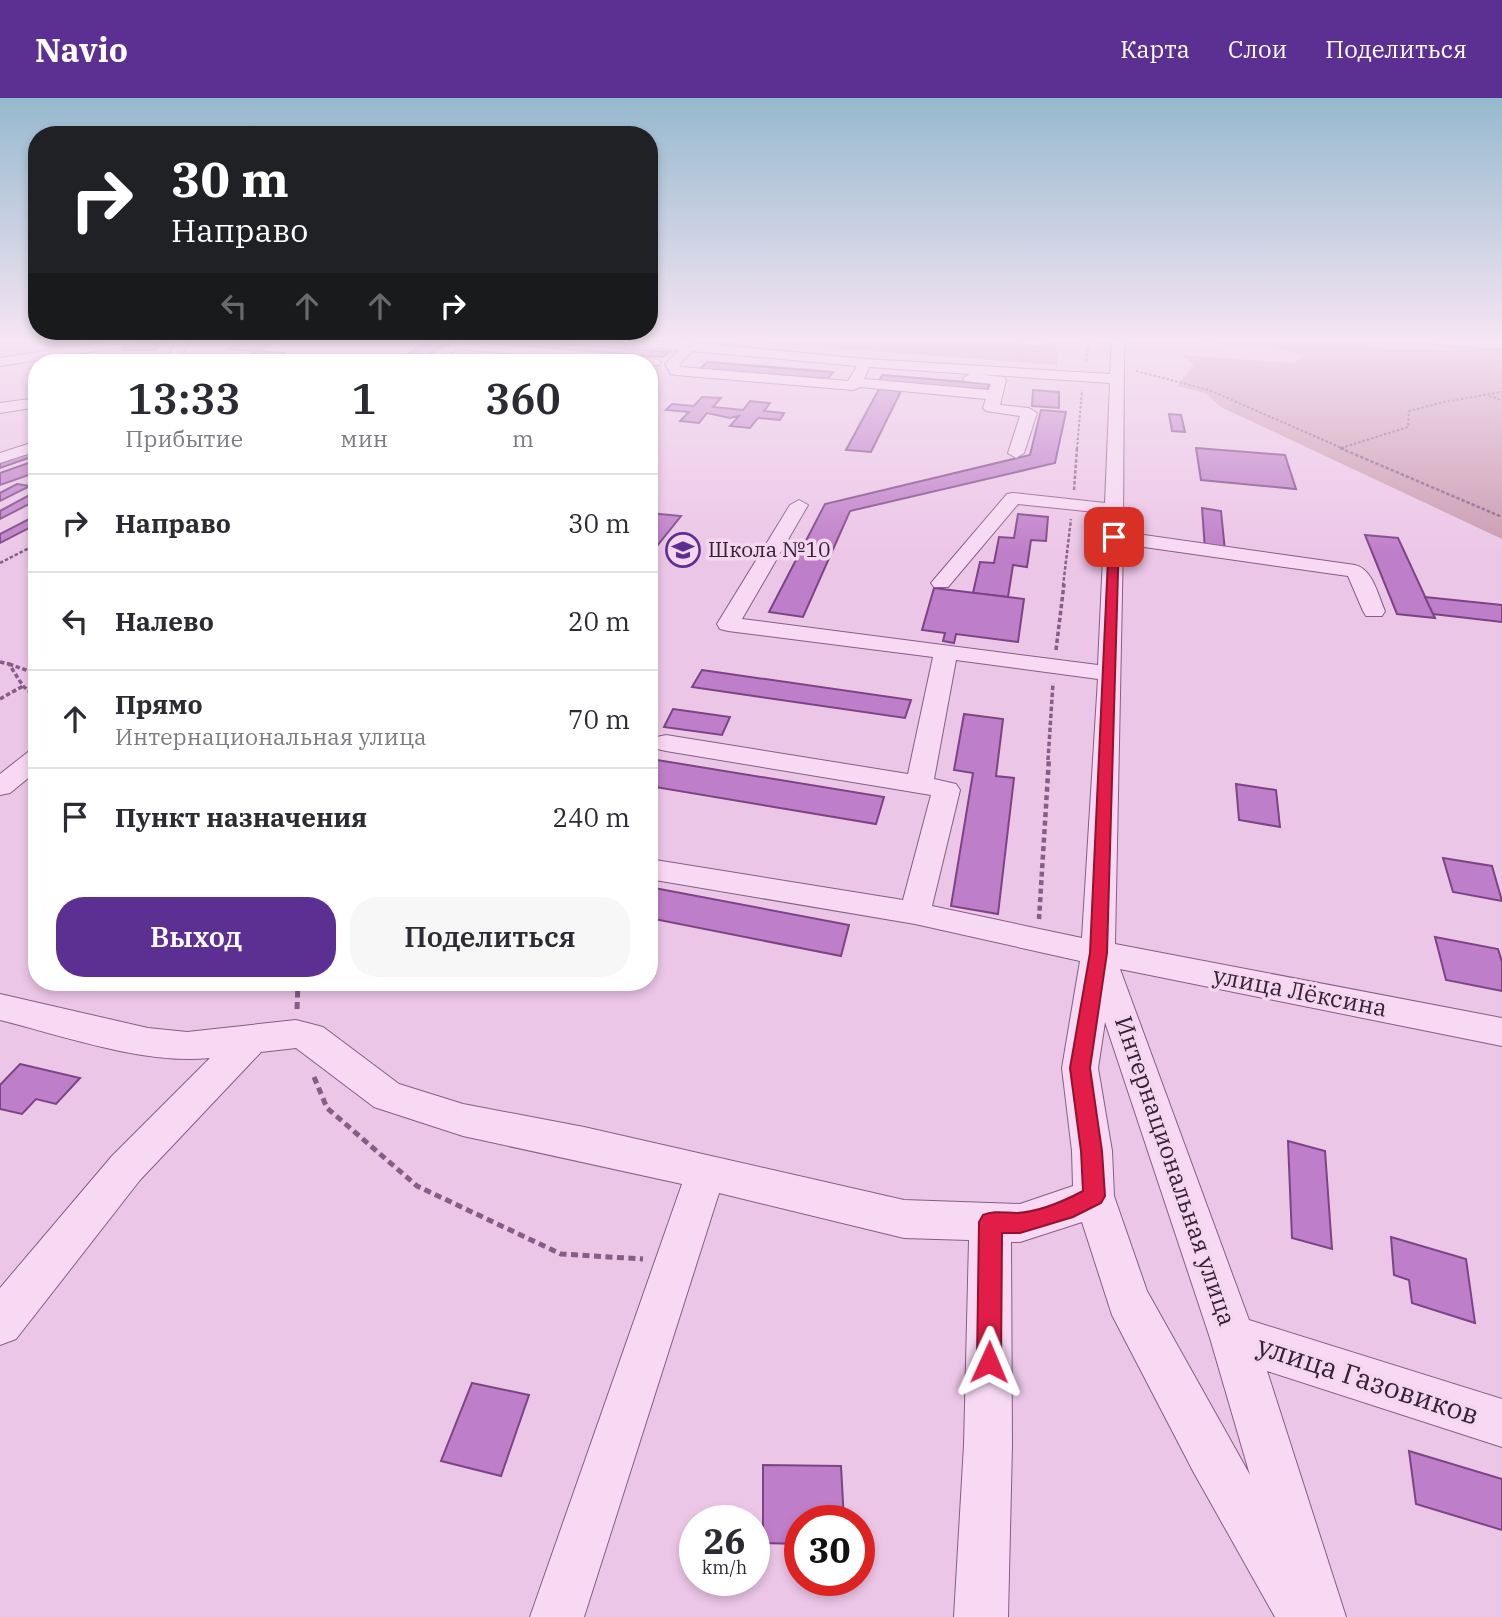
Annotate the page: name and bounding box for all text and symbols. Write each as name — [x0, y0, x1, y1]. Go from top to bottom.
text: Navio — [35, 28, 128, 71]
text: Карта — [1120, 33, 1190, 65]
text: Слои — [1228, 33, 1287, 65]
text: Поделиться — [1325, 33, 1467, 65]
text: 30 m — [171, 147, 289, 210]
icon: right — [56, 154, 147, 245]
text: Направо — [171, 209, 308, 251]
icon: left — [215, 287, 253, 325]
icon: ahead — [288, 287, 326, 325]
icon: ahead — [361, 287, 399, 325]
icon: right — [434, 287, 472, 325]
text: 13:33 — [128, 371, 241, 426]
text: 1 — [352, 371, 377, 426]
text: 360 — [485, 371, 561, 426]
text: Прибытие — [125, 423, 243, 453]
text: мин — [340, 423, 388, 453]
text: m — [512, 423, 534, 453]
icon: right — [56, 504, 94, 542]
text: Направо — [115, 506, 231, 540]
text: 30 m — [568, 506, 630, 540]
pin — [1084, 507, 1144, 567]
icon: arrive — [1095, 518, 1133, 556]
school or university icon: Школа №10 — [664, 531, 702, 569]
place label: Школа №10 — [708, 535, 831, 563]
icon: left — [56, 602, 94, 640]
text: Налево — [115, 604, 214, 638]
text: 20 m — [568, 604, 630, 638]
text: Прямо — [115, 687, 203, 721]
icon: ahead — [56, 700, 94, 738]
text: 70 m — [568, 702, 630, 736]
text: Интернациональная улица — [115, 721, 427, 751]
icon: arrive — [56, 798, 94, 836]
text: Пункт назначения — [115, 800, 367, 834]
text: 240 m — [552, 800, 630, 834]
button: Выход — [56, 897, 336, 977]
button: Поделиться — [350, 897, 630, 977]
street label: улица Лёксина — [1210, 958, 1390, 1024]
street label: Интернациональная улица — [1108, 1012, 1244, 1330]
position arrow — [952, 1325, 1026, 1399]
street label: улица Газовиков — [1253, 1326, 1484, 1433]
speed limit sign: 30 — [784, 1505, 875, 1596]
text: 26 — [703, 1518, 746, 1564]
text: km/h — [702, 1556, 747, 1579]

